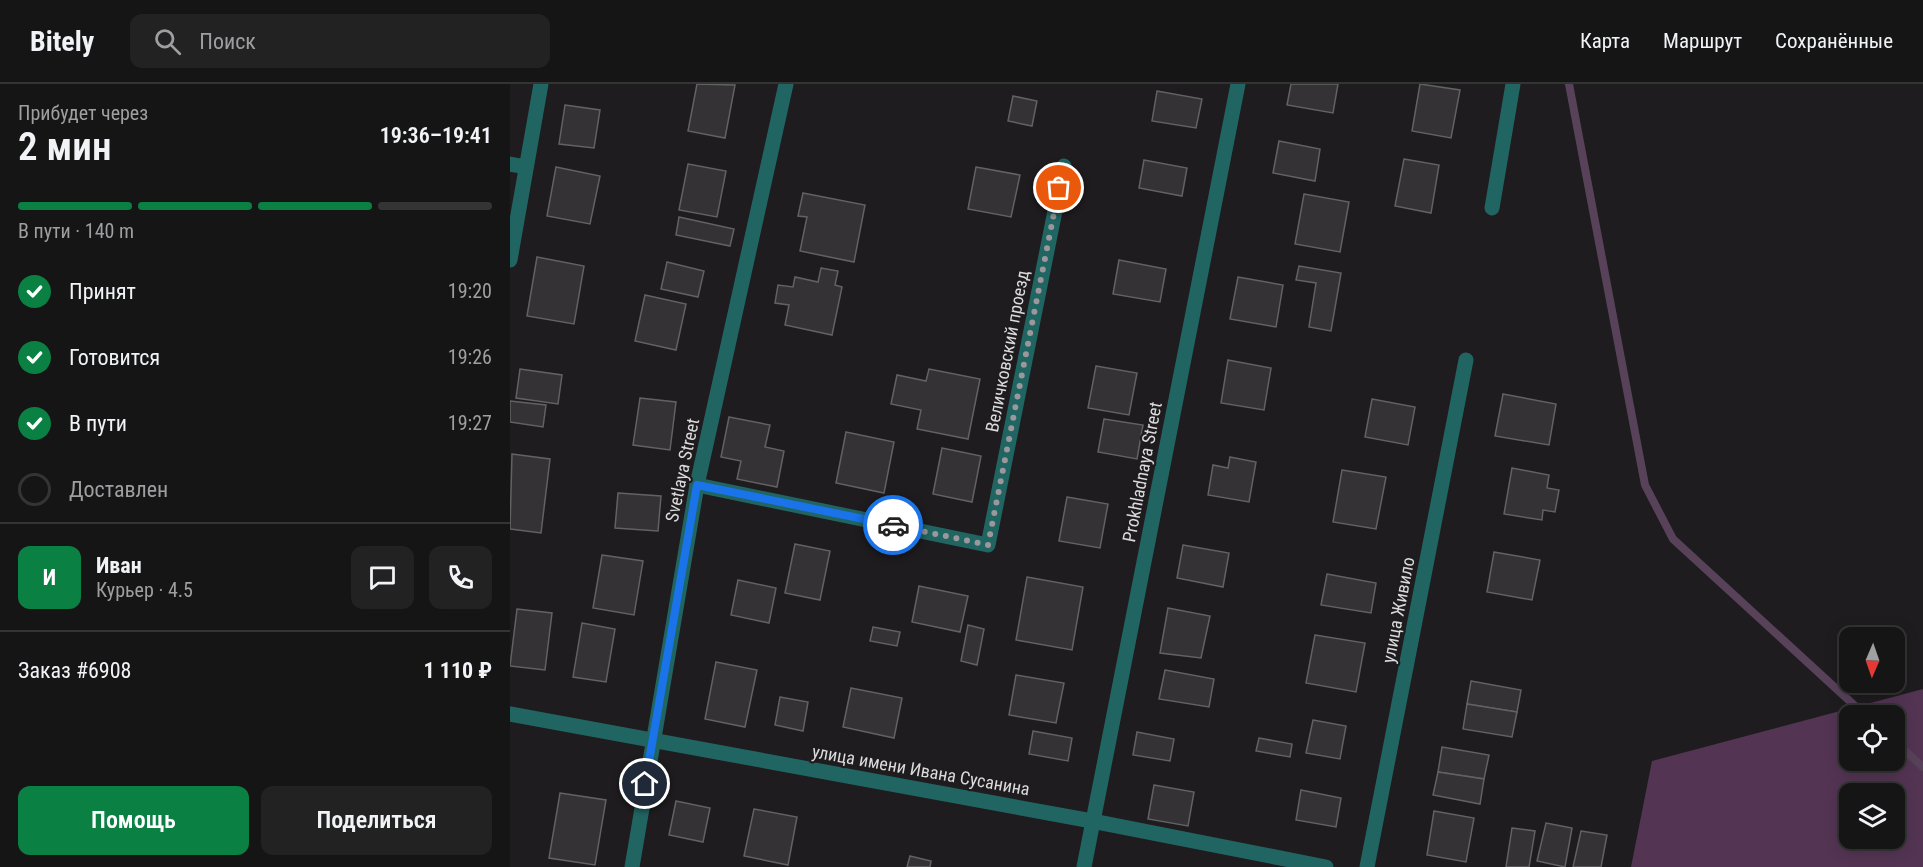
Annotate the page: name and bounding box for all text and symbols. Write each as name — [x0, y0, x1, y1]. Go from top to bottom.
search box — [130, 14, 550, 68]
text: Bitely — [30, 25, 94, 58]
icon: search — [151, 25, 184, 58]
text: Поиск — [199, 29, 256, 54]
text: Карта — [1580, 29, 1630, 53]
text: Маршрут — [1663, 29, 1742, 53]
text: Сохранённые — [1775, 29, 1893, 53]
text: Прибудет через — [18, 101, 148, 125]
text: 19:36–19:41 — [380, 123, 492, 148]
text: 2 мин — [18, 124, 111, 170]
pin — [1033, 162, 1084, 213]
icon: bag — [1042, 171, 1075, 204]
text: В пути · 140 m — [18, 219, 134, 243]
street label: Величковский проезд — [981, 268, 1033, 434]
icon: check — [18, 275, 51, 308]
text: Принят — [69, 279, 136, 304]
text: 19:20 — [448, 279, 492, 303]
icon: check — [18, 341, 51, 374]
text: Готовится — [69, 345, 160, 370]
text: 19:26 — [448, 345, 492, 369]
street label: Prokhladnaya Street — [1118, 400, 1166, 544]
icon: check — [18, 407, 51, 440]
text: В пути — [69, 411, 127, 436]
text: 19:27 — [448, 411, 492, 435]
street label: Svetlaya Street — [661, 416, 703, 524]
text: Доставлен — [69, 477, 168, 502]
courier — [863, 495, 923, 555]
icon: car — [877, 509, 910, 542]
button: chat — [351, 546, 414, 609]
button: phone — [429, 546, 492, 609]
text: Иван — [96, 553, 142, 578]
street label: улица Живило — [1377, 555, 1419, 665]
text: И — [43, 565, 56, 590]
text: Курьер · 4.5 — [96, 578, 193, 602]
north arrow — [1839, 627, 1905, 693]
map controls — [1839, 627, 1905, 849]
text: Заказ #6908 — [18, 658, 131, 683]
text: 1 110 ₽ — [424, 658, 492, 683]
button: locate — [1839, 705, 1905, 771]
street label: улица имени Ивана Сусанина — [810, 740, 1032, 800]
pin — [619, 758, 670, 809]
icon: home — [628, 767, 661, 800]
button: layers — [1839, 783, 1905, 849]
button: Помощь — [18, 786, 249, 855]
button: Поделиться — [261, 786, 492, 855]

